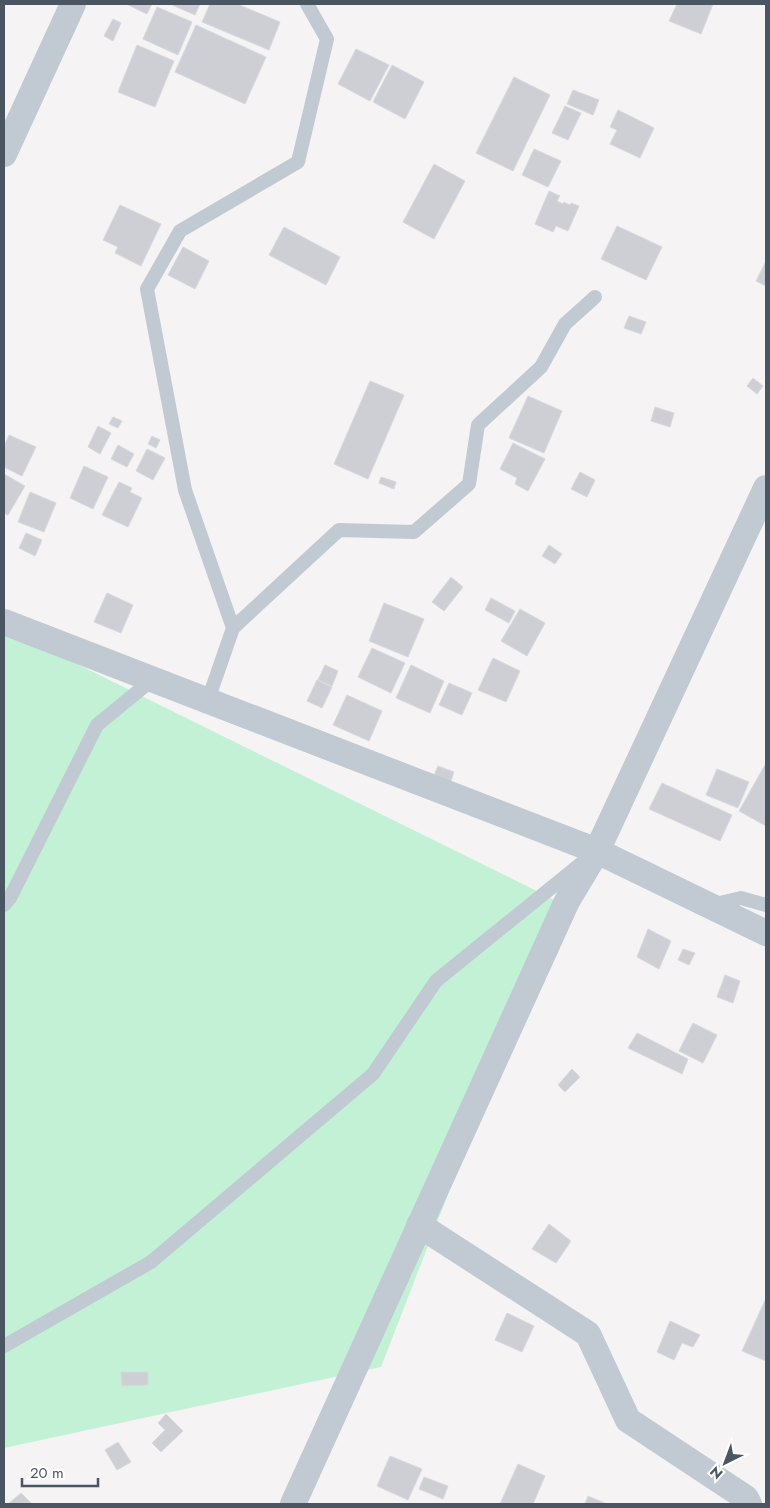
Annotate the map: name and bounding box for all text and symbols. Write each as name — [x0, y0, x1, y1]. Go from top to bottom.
north arrow — [700, 1438, 750, 1488]
scale bar — [22, 1456, 99, 1488]
text: 20 m — [30, 1462, 64, 1484]
text: N — [705, 1462, 727, 1484]

